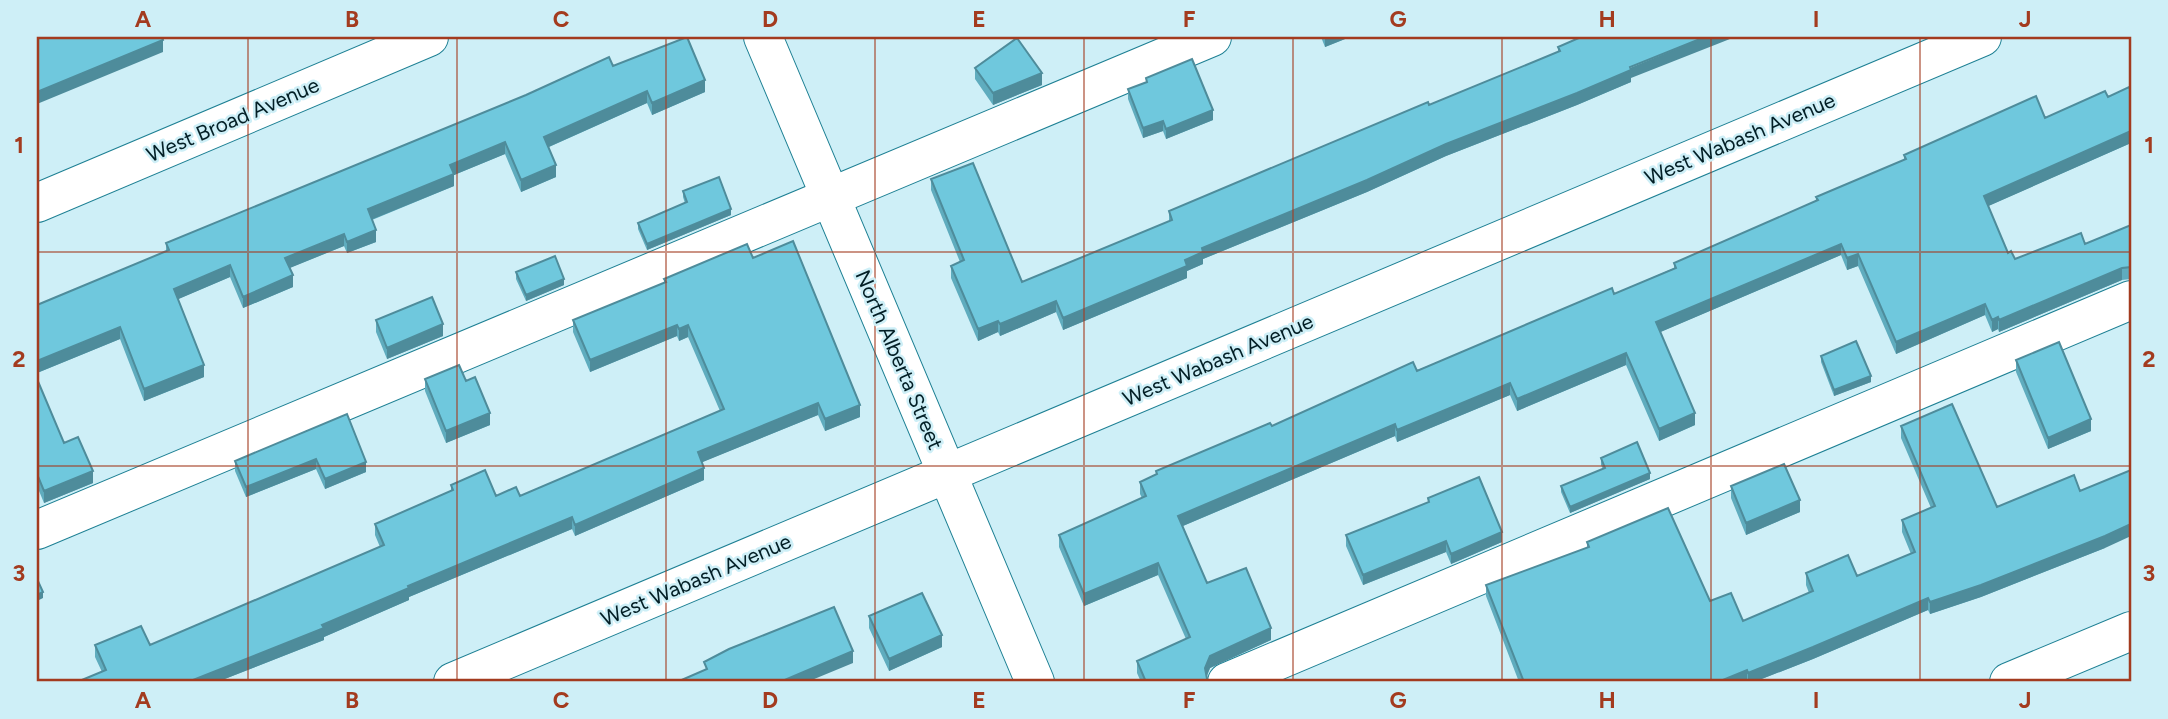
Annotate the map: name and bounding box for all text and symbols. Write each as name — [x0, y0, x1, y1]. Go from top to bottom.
text: A — [135, 5, 152, 33]
text: B — [345, 5, 359, 33]
text: C — [553, 5, 570, 33]
text: D — [762, 5, 778, 33]
text: E — [972, 5, 986, 33]
text: F — [1183, 5, 1196, 33]
text: G — [1389, 5, 1407, 33]
text: H — [1598, 5, 1616, 33]
text: I — [1813, 5, 1819, 33]
text: J — [2019, 5, 2031, 33]
street label: West Broad Avenue — [143, 72, 323, 167]
street label: West Wabash Avenue — [1641, 87, 1839, 190]
text: 1 — [14, 131, 24, 159]
text: 1 — [2144, 131, 2154, 159]
street label: North Alberta Street — [850, 266, 949, 453]
street label: West Wabash Avenue — [1119, 308, 1317, 411]
text: 2 — [12, 345, 26, 373]
text: 2 — [2142, 345, 2156, 373]
street label: West Wabash Avenue — [597, 528, 795, 631]
text: 3 — [13, 559, 25, 587]
text: 3 — [2143, 559, 2155, 587]
text: A — [135, 686, 152, 714]
text: B — [345, 686, 359, 714]
text: C — [553, 686, 570, 714]
text: D — [762, 686, 778, 714]
text: E — [972, 686, 986, 714]
text: F — [1183, 686, 1196, 714]
text: G — [1389, 686, 1407, 714]
text: H — [1598, 686, 1616, 714]
text: I — [1813, 686, 1819, 714]
text: J — [2019, 686, 2031, 714]

